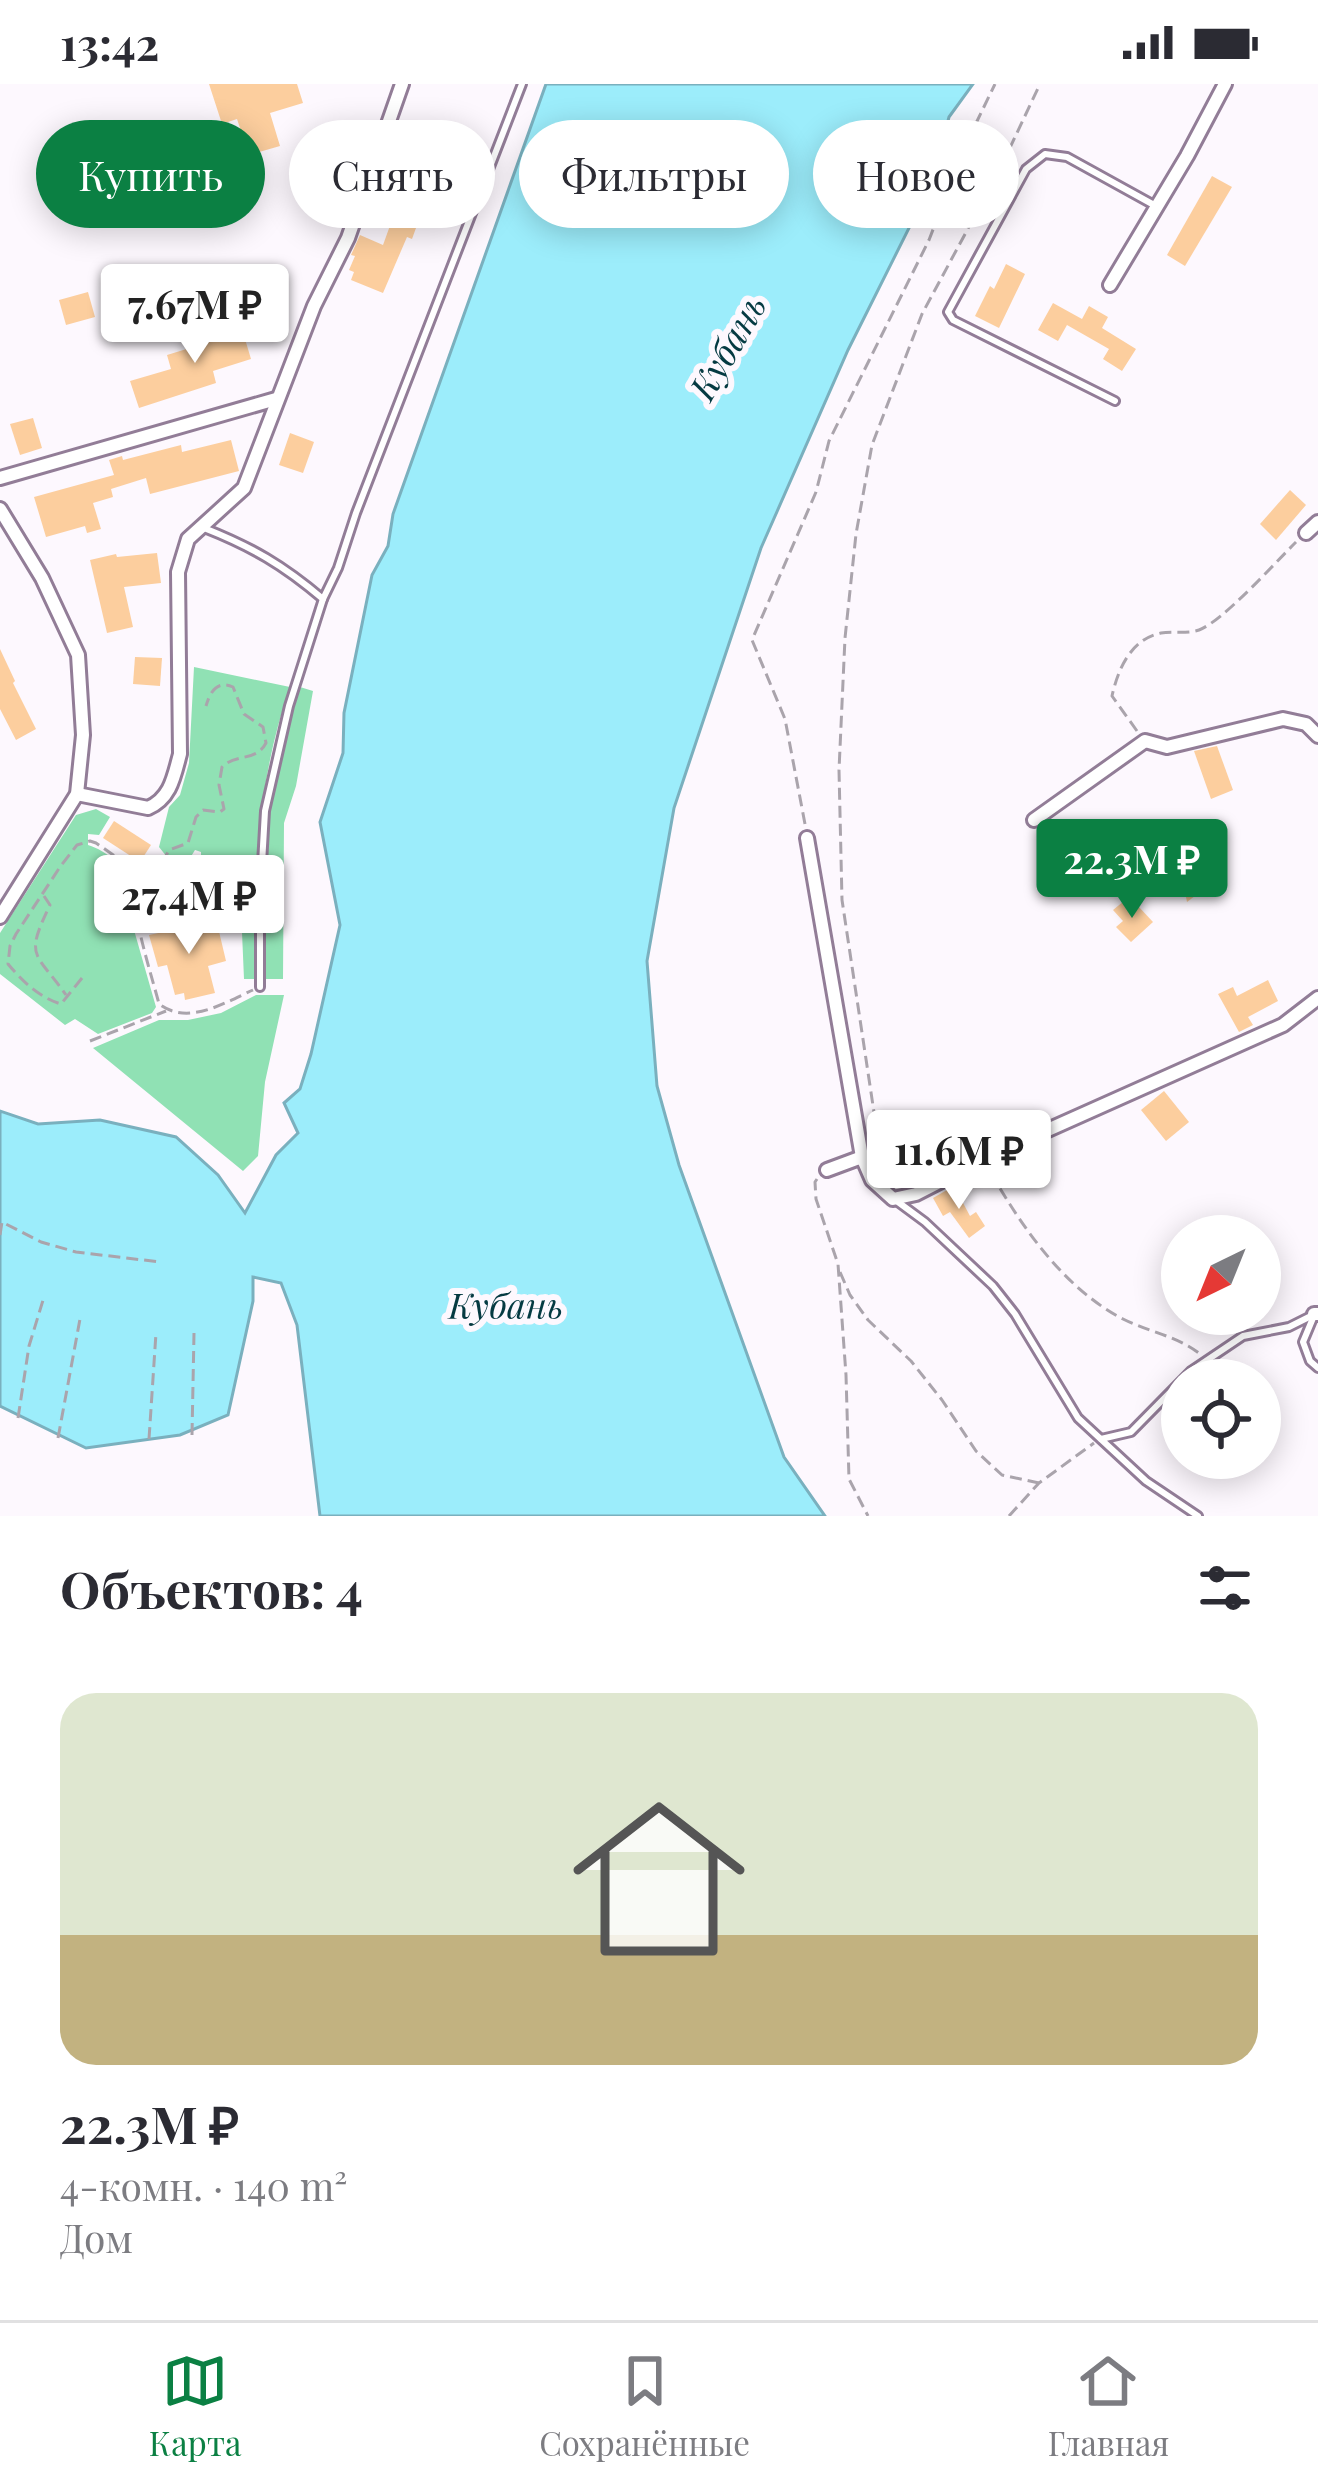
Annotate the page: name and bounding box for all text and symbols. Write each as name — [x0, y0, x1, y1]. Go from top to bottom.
text: 13:42 — [60, 12, 159, 72]
chip: Купить — [36, 120, 265, 228]
chip: Снять — [289, 120, 495, 228]
chip: Фильтры — [519, 120, 789, 228]
chip: Новое — [813, 120, 1019, 228]
pin: 7.67M ₽ — [84, 264, 306, 366]
text: 7.67M ₽ — [128, 277, 262, 329]
water label: Кубань — [676, 284, 776, 409]
pin: 22.3M ₽ — [1021, 819, 1243, 921]
text: 22.3M ₽ — [1063, 832, 1201, 884]
pin: 27.4M ₽ — [78, 855, 300, 957]
text: 27.4M ₽ — [121, 868, 257, 920]
pin: 11.6M ₽ — [848, 1110, 1070, 1212]
text: 11.6M ₽ — [894, 1123, 1024, 1175]
north arrow — [1161, 1215, 1281, 1335]
map controls — [1161, 1215, 1281, 1479]
water label: Кубань — [447, 1280, 563, 1328]
button: locate — [1161, 1359, 1281, 1479]
text: Объектов: 4 — [60, 1554, 363, 1622]
icon: filters — [1192, 1555, 1258, 1621]
icon: home — [551, 1771, 767, 1987]
text: 22.3M ₽ — [60, 2089, 239, 2157]
text: 4-комн. · 140 m² — [60, 2159, 348, 2211]
text: Дом — [60, 2211, 133, 2263]
tab: Карта — [149, 2348, 242, 2464]
tab: Сохранённые — [539, 2348, 750, 2464]
tab: Главная — [1048, 2348, 1169, 2464]

